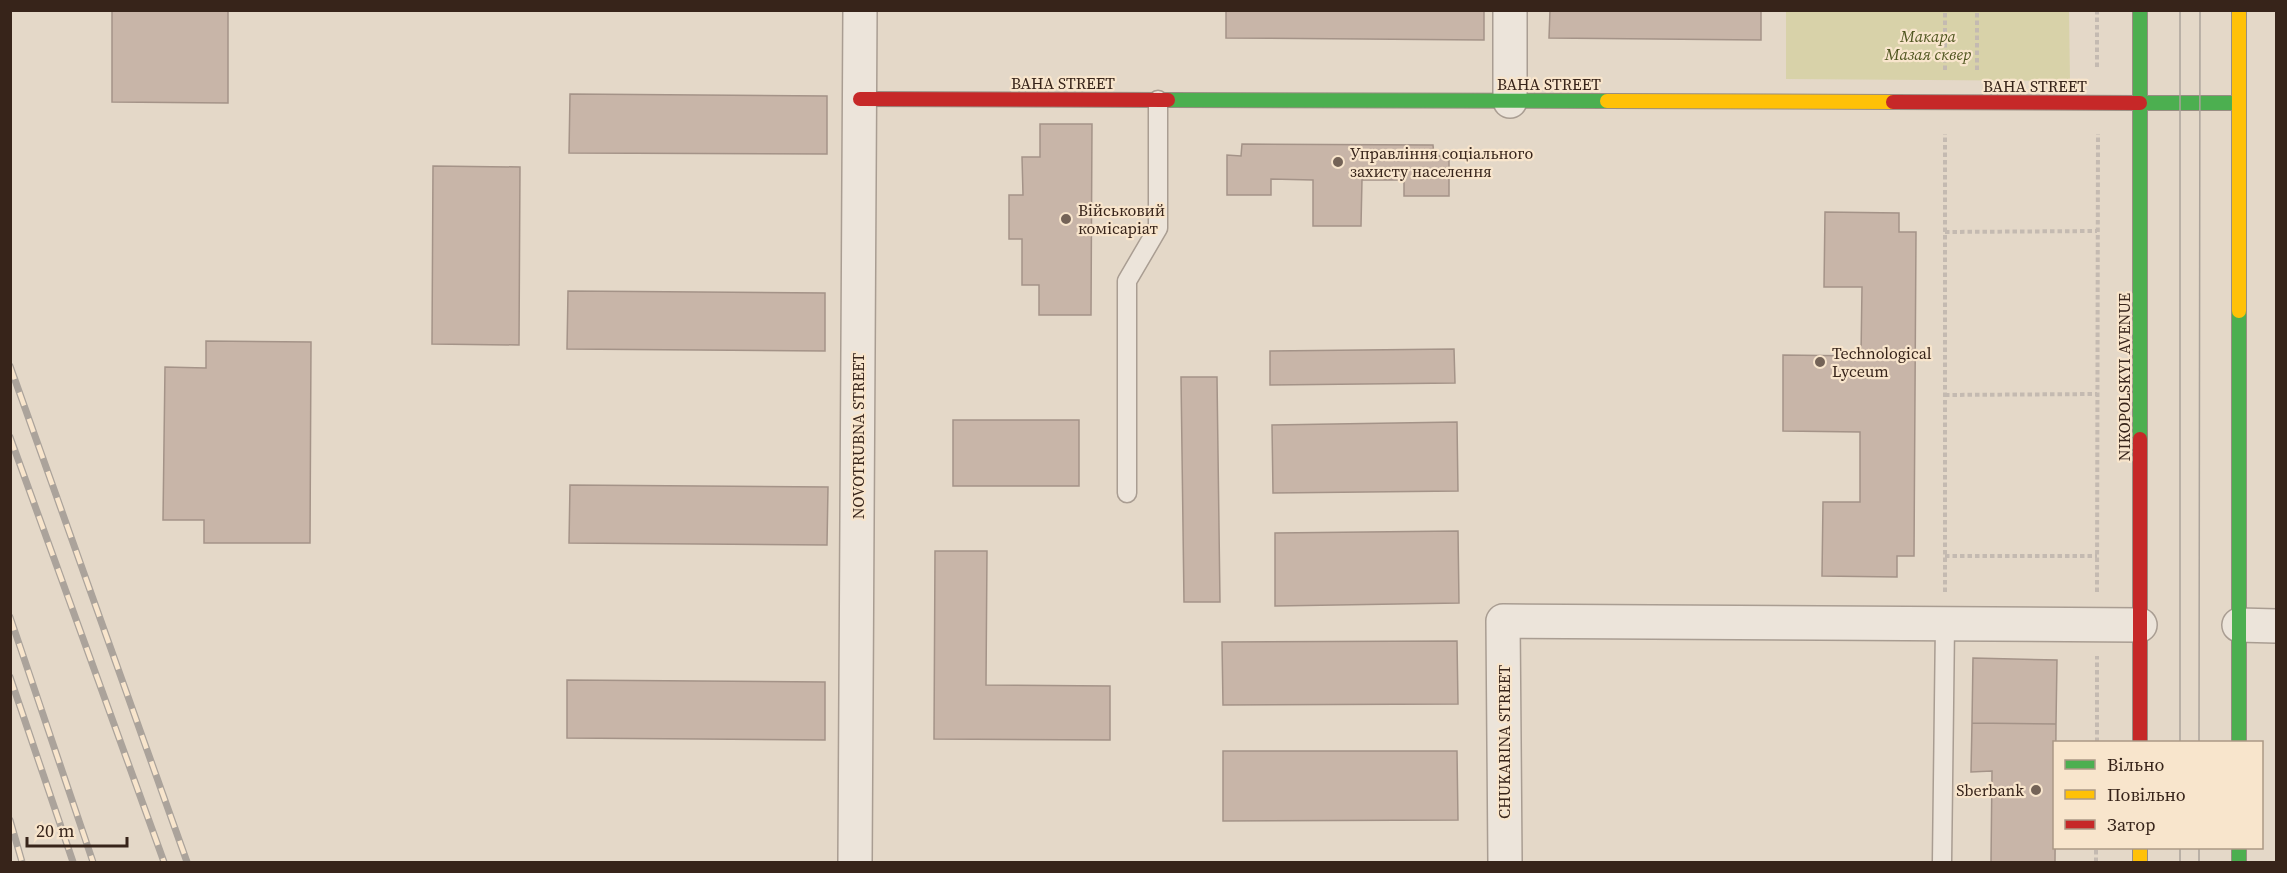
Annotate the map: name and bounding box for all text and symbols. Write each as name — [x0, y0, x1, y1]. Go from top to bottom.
park label: Макара Мазая сквер — [1884, 25, 1971, 65]
street label: BAHA STREET — [1011, 72, 1115, 94]
street label: BAHA STREET — [1497, 73, 1601, 95]
street label: BAHA STREET — [1983, 75, 2087, 97]
place label: Управління соціального захисту населення — [1350, 142, 1533, 182]
marker: Управління соціального захисту населення — [1331, 155, 1345, 169]
place label: Військовий комісаріат — [1078, 199, 1165, 239]
marker: Військовий комісаріат — [1059, 212, 1073, 226]
street label: NIKOPOLSKYI AVENUE — [2113, 293, 2135, 461]
place label: Technological Lyceum — [1832, 342, 1932, 382]
street label: NOVOTRUBNA STREET — [847, 352, 869, 519]
marker: Technological Lyceum — [1813, 355, 1827, 369]
street label: CHUKARINA STREET — [1493, 665, 1515, 819]
legend — [2053, 741, 2263, 849]
text: Вільно — [2107, 752, 2164, 777]
place label: Sberbank — [1956, 779, 2024, 801]
text: Повільно — [2107, 782, 2186, 807]
marker: Sberbank — [2029, 783, 2043, 797]
scale bar — [27, 810, 128, 848]
text: Затор — [2107, 812, 2155, 837]
text: 20 m — [36, 818, 74, 843]

